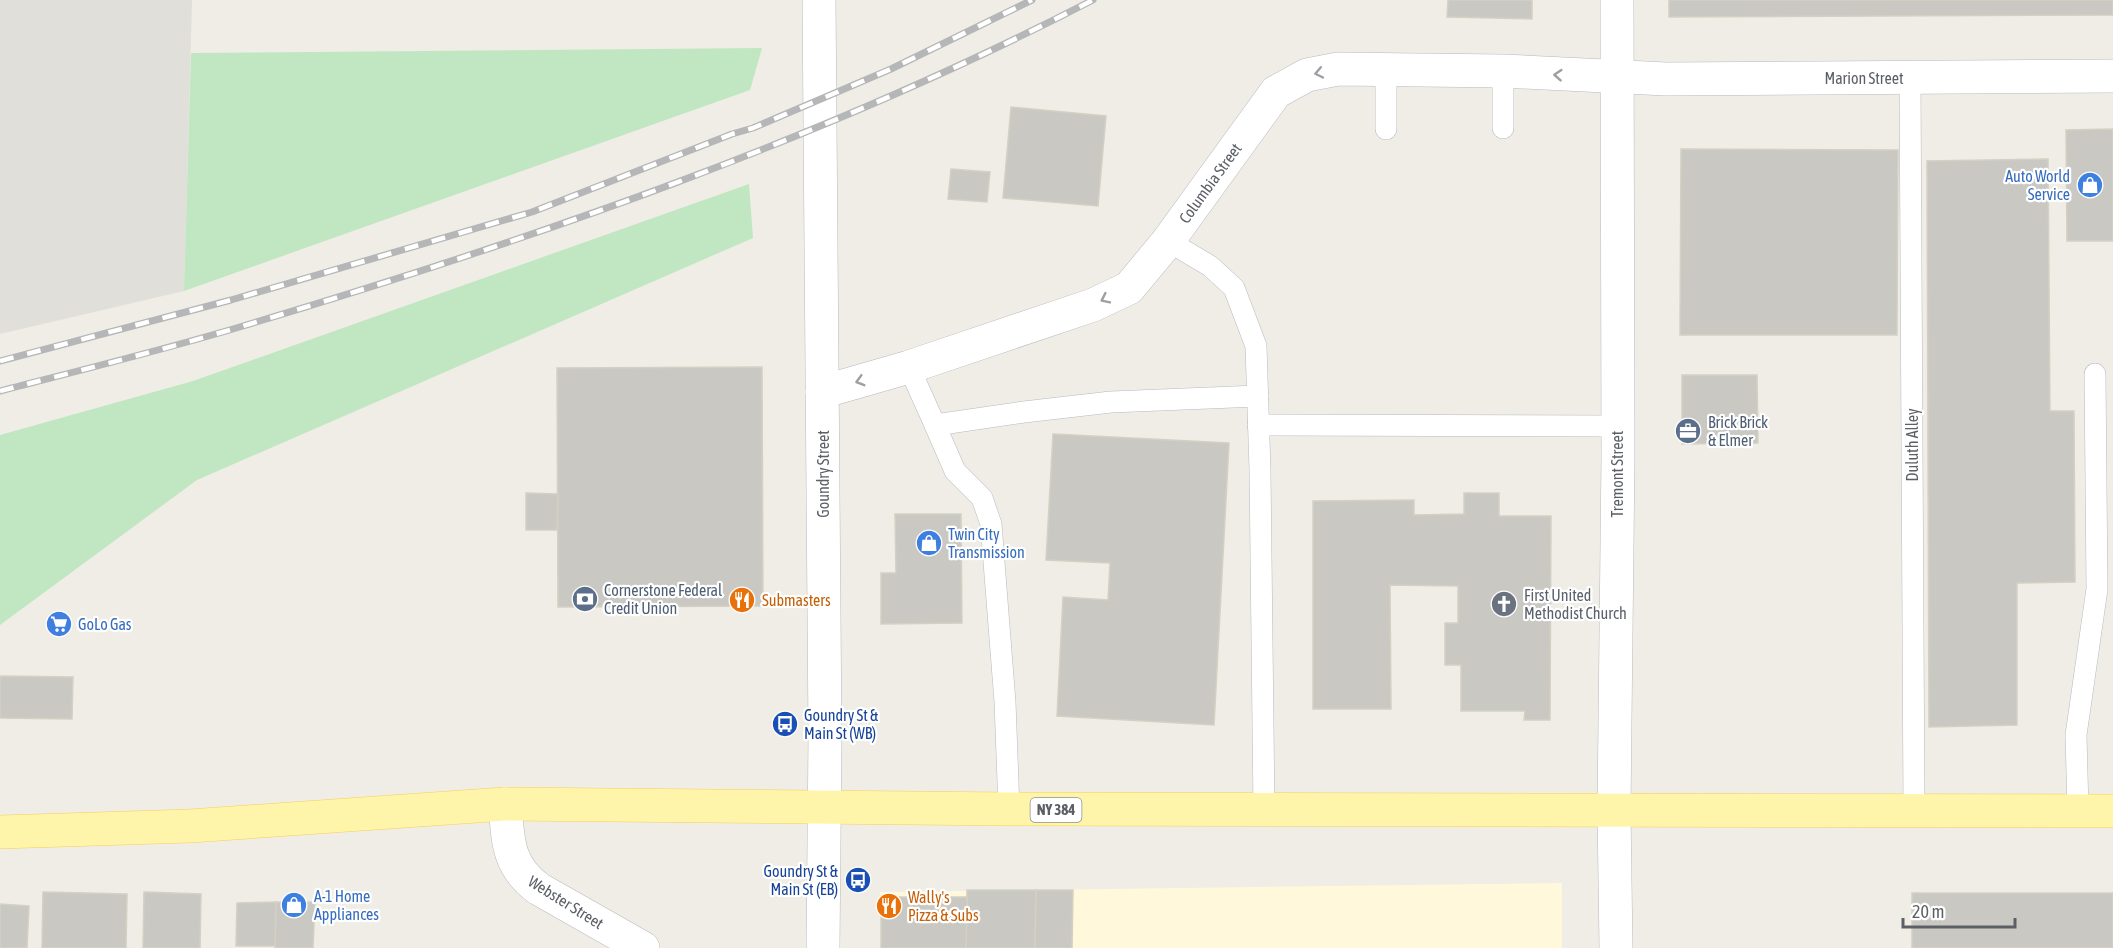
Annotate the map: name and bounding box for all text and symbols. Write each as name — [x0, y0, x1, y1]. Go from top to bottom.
one-way arrow — [1315, 66, 1325, 79]
one-way arrow — [1553, 69, 1562, 82]
street label: Marion Street — [1824, 69, 1904, 87]
street label: Columbia Street — [1175, 139, 1245, 226]
place label: Auto World Service — [2005, 167, 2070, 203]
shop icon: Auto World Service — [2075, 170, 2105, 200]
one-way arrow — [1100, 292, 1111, 304]
one-way arrow — [855, 374, 866, 386]
street label: Duluth Alley — [1903, 408, 1922, 482]
place label: Brick Brick & Elmer — [1708, 413, 1768, 449]
office icon: Brick Brick & Elmer — [1673, 416, 1703, 446]
street label: Goundry Street — [814, 430, 833, 518]
street label: Tremont Street — [1608, 430, 1626, 517]
place label: Twin City Transmission — [948, 525, 1025, 561]
shop icon: Twin City Transmission — [914, 528, 944, 558]
place label: Cornerstone Federal Credit Union — [604, 581, 723, 617]
bank icon: Cornerstone Federal Credit Union — [570, 584, 600, 614]
restaurant icon: Submasters — [727, 585, 757, 615]
place label: First United Methodist Church — [1524, 586, 1627, 622]
church icon: First United Methodist Church — [1489, 589, 1519, 619]
place label: Submasters — [762, 591, 831, 609]
supermarket icon: GoLo Gas — [44, 609, 74, 639]
place label: GoLo Gas — [78, 615, 132, 633]
place label: Goundry St & Main St (WB) — [804, 706, 879, 743]
bus stop icon: Goundry St & Main St (WB) — [770, 709, 800, 739]
road number: NY 384 — [1030, 798, 1082, 822]
place label: Goundry St & Main St (EB) — [764, 862, 839, 899]
bus stop icon: Goundry St & Main St (EB) — [843, 865, 873, 895]
street label: Webster Street — [525, 872, 607, 932]
place label: A-1 Home Appliances — [314, 887, 379, 924]
place label: Wally's Pizza & Subs — [908, 888, 979, 924]
shop icon: A-1 Home Appliances — [279, 890, 309, 920]
restaurant icon: Wally's Pizza & Subs — [874, 891, 904, 921]
scale bar — [1903, 891, 2016, 929]
text: 20 m — [1912, 901, 1944, 922]

